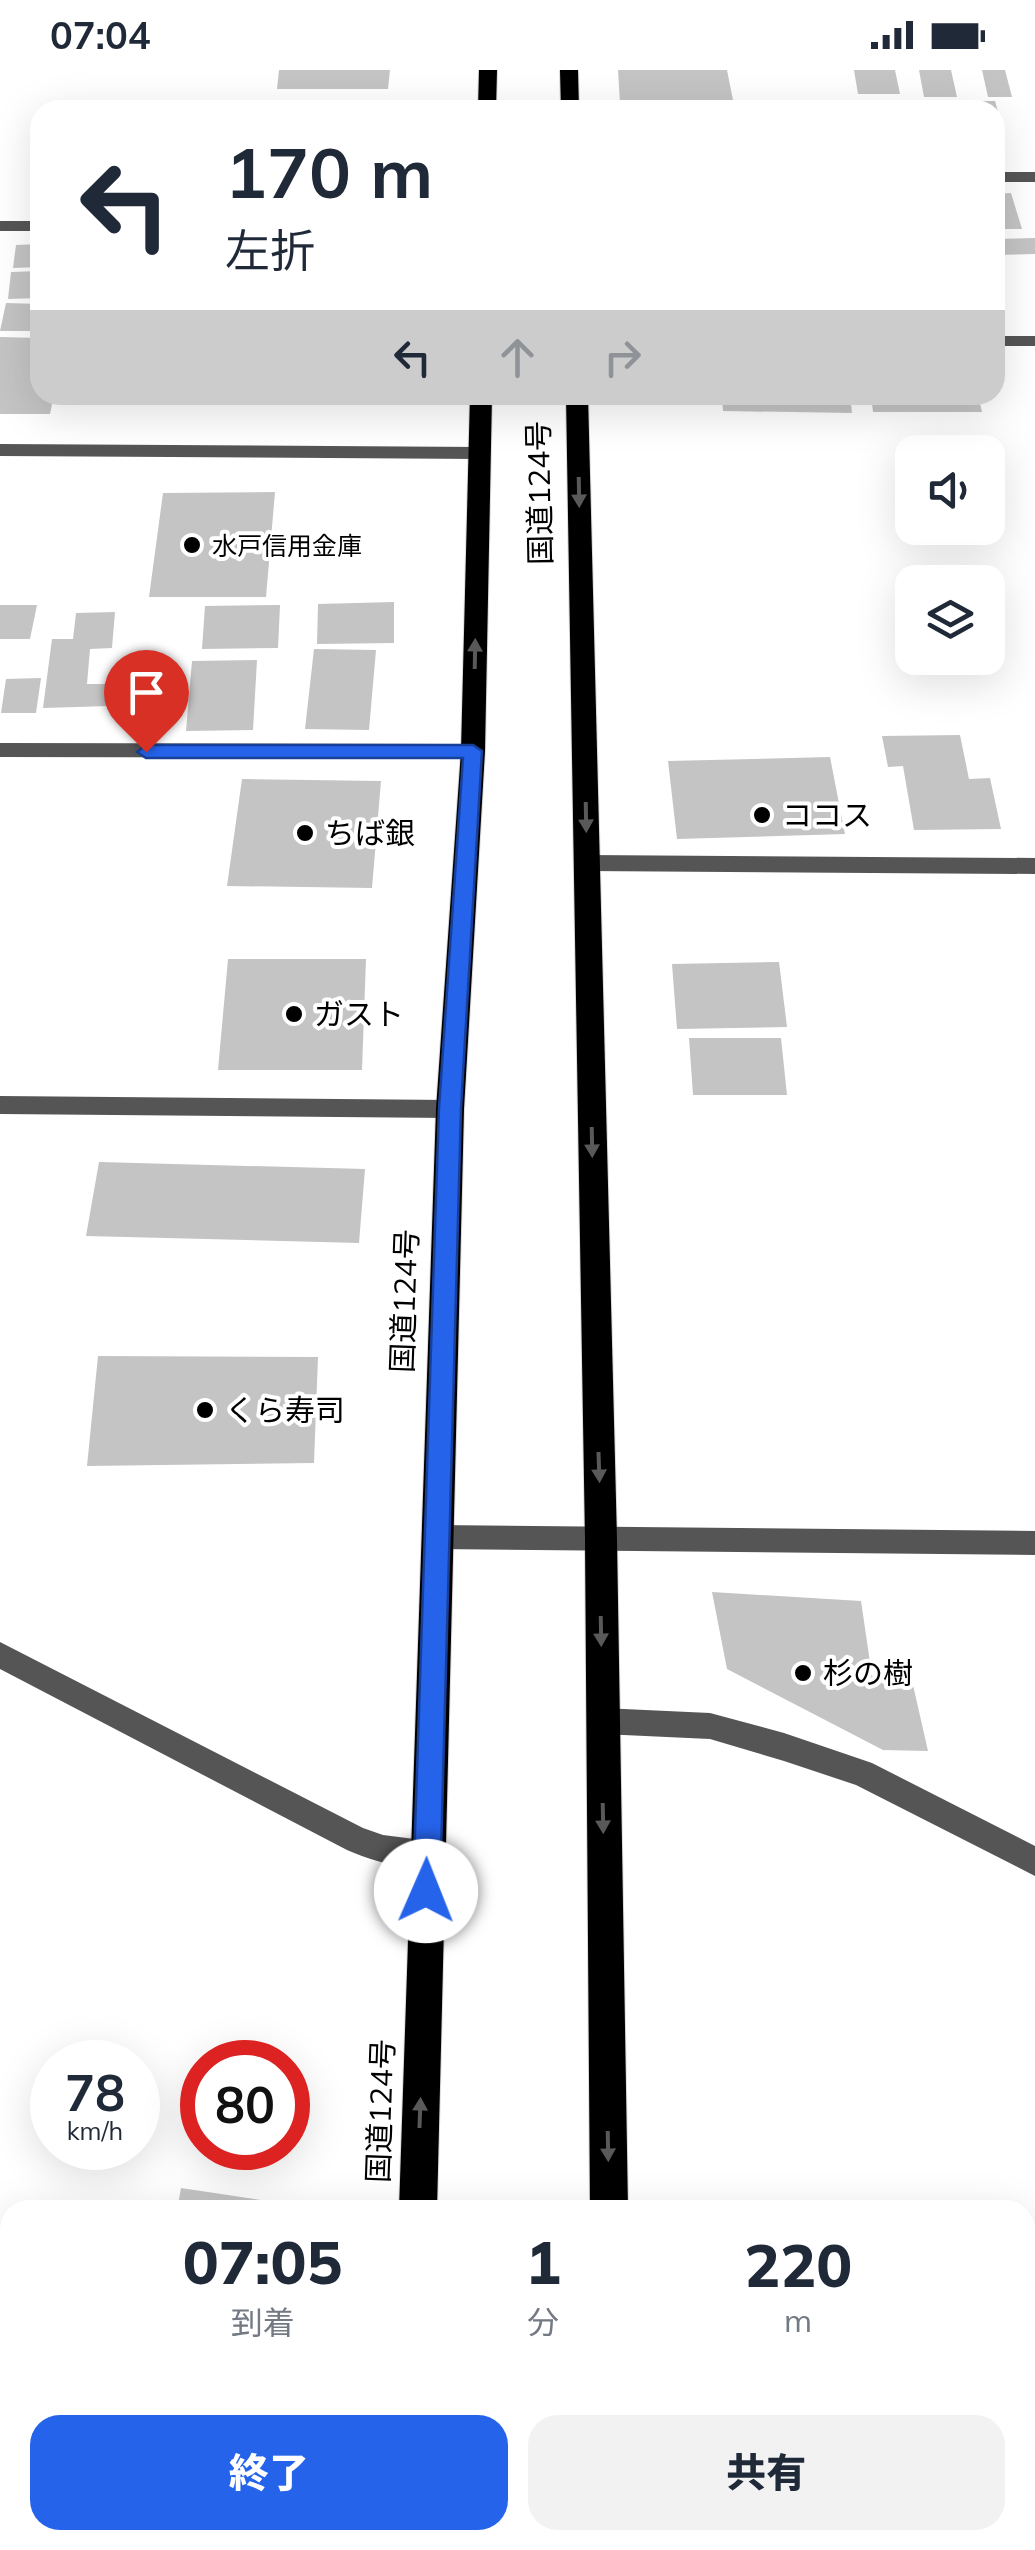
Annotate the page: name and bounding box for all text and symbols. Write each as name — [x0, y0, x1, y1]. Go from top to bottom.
text: 07:04 — [50, 11, 151, 59]
text: 170 m — [225, 128, 433, 216]
icon: left — [60, 140, 190, 270]
text: 左折 — [225, 222, 315, 278]
icon: left — [385, 330, 440, 385]
icon: ahead — [490, 330, 545, 385]
icon: right — [595, 330, 650, 385]
street label: 国道124号 — [519, 421, 559, 565]
map controls — [895, 435, 1005, 675]
button: sound — [895, 435, 1005, 545]
one-way arrow — [572, 477, 588, 509]
place label: 水戸信用金庫 — [212, 530, 362, 561]
marker: 水戸信用金庫 — [181, 534, 203, 556]
button: layers — [895, 565, 1005, 675]
one-way arrow — [468, 637, 484, 669]
pin — [104, 650, 189, 753]
icon: arrive — [119, 665, 174, 720]
place label: ココス — [782, 796, 872, 834]
one-way arrow — [578, 802, 594, 834]
marker: ココス — [751, 804, 773, 826]
place label: ちば銀 — [325, 814, 415, 852]
marker: ちば銀 — [294, 822, 316, 844]
place label: ガスト — [314, 995, 404, 1033]
marker: ガスト — [283, 1003, 305, 1025]
one-way arrow — [585, 1127, 601, 1159]
street label: 国道124号 — [382, 1228, 426, 1374]
place label: くら寿司 — [225, 1391, 345, 1429]
marker: くら寿司 — [194, 1399, 216, 1421]
one-way arrow — [591, 1452, 607, 1484]
one-way arrow — [593, 1615, 609, 1647]
place label: 杉の樹 — [823, 1654, 913, 1692]
marker: 杉の樹 — [792, 1662, 814, 1684]
one-way arrow — [596, 1803, 612, 1835]
position arrow — [374, 1839, 478, 1943]
street label: 国道124号 — [358, 2038, 402, 2184]
speed limit sign: 80 — [180, 2040, 310, 2170]
text: 78 — [65, 2061, 125, 2124]
one-way arrow — [413, 2096, 429, 2128]
text: km/h — [67, 2115, 123, 2146]
one-way arrow — [600, 2131, 616, 2163]
text: 07:05 — [183, 2224, 342, 2299]
text: 1 — [525, 2224, 561, 2299]
text: 220 — [744, 2227, 852, 2302]
text: m — [784, 2300, 812, 2340]
text: 到着 — [231, 2302, 295, 2342]
text: 分 — [527, 2302, 559, 2342]
button: 終了 — [30, 2415, 508, 2530]
button: 共有 — [528, 2415, 1005, 2530]

